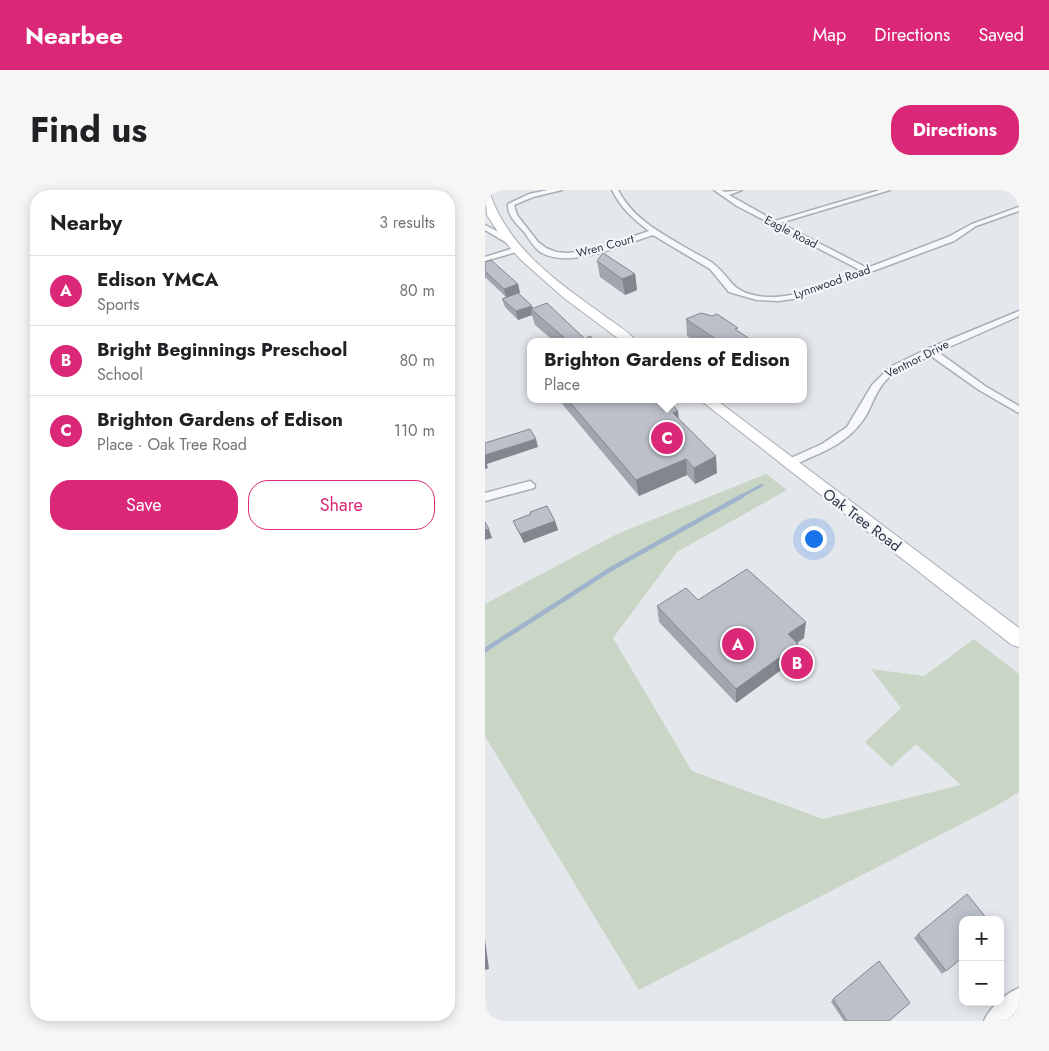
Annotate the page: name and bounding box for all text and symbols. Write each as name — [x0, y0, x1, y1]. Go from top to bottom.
text: Nearbee — [25, 18, 123, 53]
text: Map — [813, 22, 846, 48]
text: Directions — [874, 22, 950, 48]
text: Saved — [978, 22, 1024, 48]
text: Find us — [30, 105, 147, 155]
button: Directions — [891, 105, 1019, 155]
text: Nearby — [50, 208, 122, 238]
text: 3 results — [379, 211, 435, 234]
street label: Eagle Road — [761, 211, 821, 253]
street label: Wren Court — [574, 230, 636, 262]
street label: Lynnwood Road — [791, 260, 873, 304]
text: Edison YMCA — [97, 266, 218, 293]
text: A — [60, 279, 72, 302]
text: 80 m — [399, 279, 435, 302]
text: Sports — [97, 293, 139, 316]
street label: Ventnor Drive — [882, 335, 952, 383]
text: Bright Beginnings Preschool — [97, 336, 347, 363]
popup — [527, 338, 807, 403]
text: Brighton Gardens of Edison — [544, 346, 790, 373]
text: B — [61, 349, 71, 372]
text: 80 m — [399, 349, 435, 372]
text: School — [97, 363, 143, 386]
text: Place — [544, 373, 580, 396]
text: Brighton Gardens of Edison — [97, 406, 343, 433]
text: C — [60, 419, 72, 442]
text: 110 m — [394, 419, 435, 442]
pin: C — [651, 419, 683, 457]
text: Place · Oak Tree Road — [97, 433, 247, 456]
button: Save — [50, 480, 238, 530]
button: Share — [248, 480, 435, 530]
street label: Oak Tree Road — [818, 483, 906, 557]
your location — [801, 526, 827, 552]
pin: A — [722, 625, 754, 663]
pin: B — [781, 644, 813, 682]
map controls — [959, 916, 1004, 1006]
button: + — [959, 916, 1004, 961]
button: − — [959, 961, 1004, 1006]

